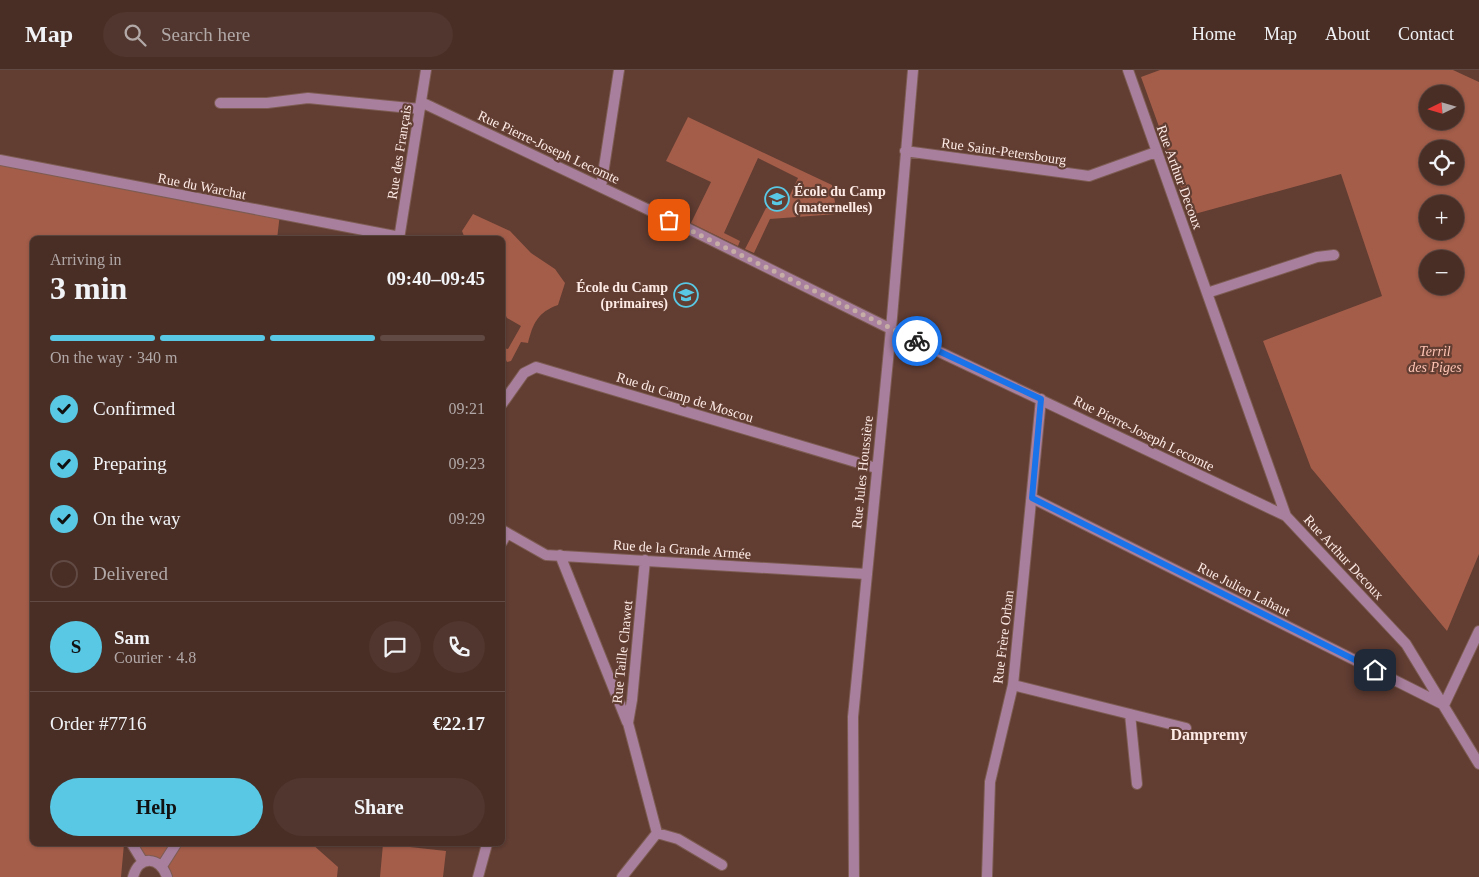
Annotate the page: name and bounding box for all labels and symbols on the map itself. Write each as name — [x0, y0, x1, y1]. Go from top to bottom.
north arrow — [1419, 85, 1464, 130]
street label: Rue des Français — [385, 104, 414, 200]
street label: Rue Pierre-Joseph Lecomte — [476, 108, 622, 187]
street label: Rue Arthur Decoux — [1154, 123, 1205, 231]
street label: Rue Saint-Petersbourg — [940, 135, 1067, 168]
street label: Rue du Warchat — [156, 171, 247, 202]
place label: École du Camp (maternelles) — [794, 183, 886, 216]
school or university icon: École du Camp (maternelles) — [764, 186, 790, 212]
pin — [648, 199, 690, 241]
place label: École du Camp (primaires) — [576, 279, 668, 312]
school or university icon: École du Camp (primaires) — [673, 282, 699, 308]
courier — [892, 316, 942, 366]
park label: Terril des Piges — [1408, 344, 1462, 375]
street label: Rue du Camp de Moscou — [615, 369, 755, 425]
street label: Rue Pierre-Joseph Lecomte — [1071, 393, 1217, 474]
street label: Rue Jules Houssière — [849, 415, 876, 529]
street label: Rue Arthur Decoux — [1301, 512, 1387, 603]
street label: Rue de la Grande Armée — [612, 537, 752, 562]
street label: Rue Julien Lahaut — [1195, 560, 1293, 619]
street label: Rue Frère Orban — [990, 589, 1017, 685]
street label: Rue Taille Chawet — [610, 600, 635, 704]
pin — [1354, 649, 1396, 691]
district label: Dampremy — [1170, 726, 1248, 744]

